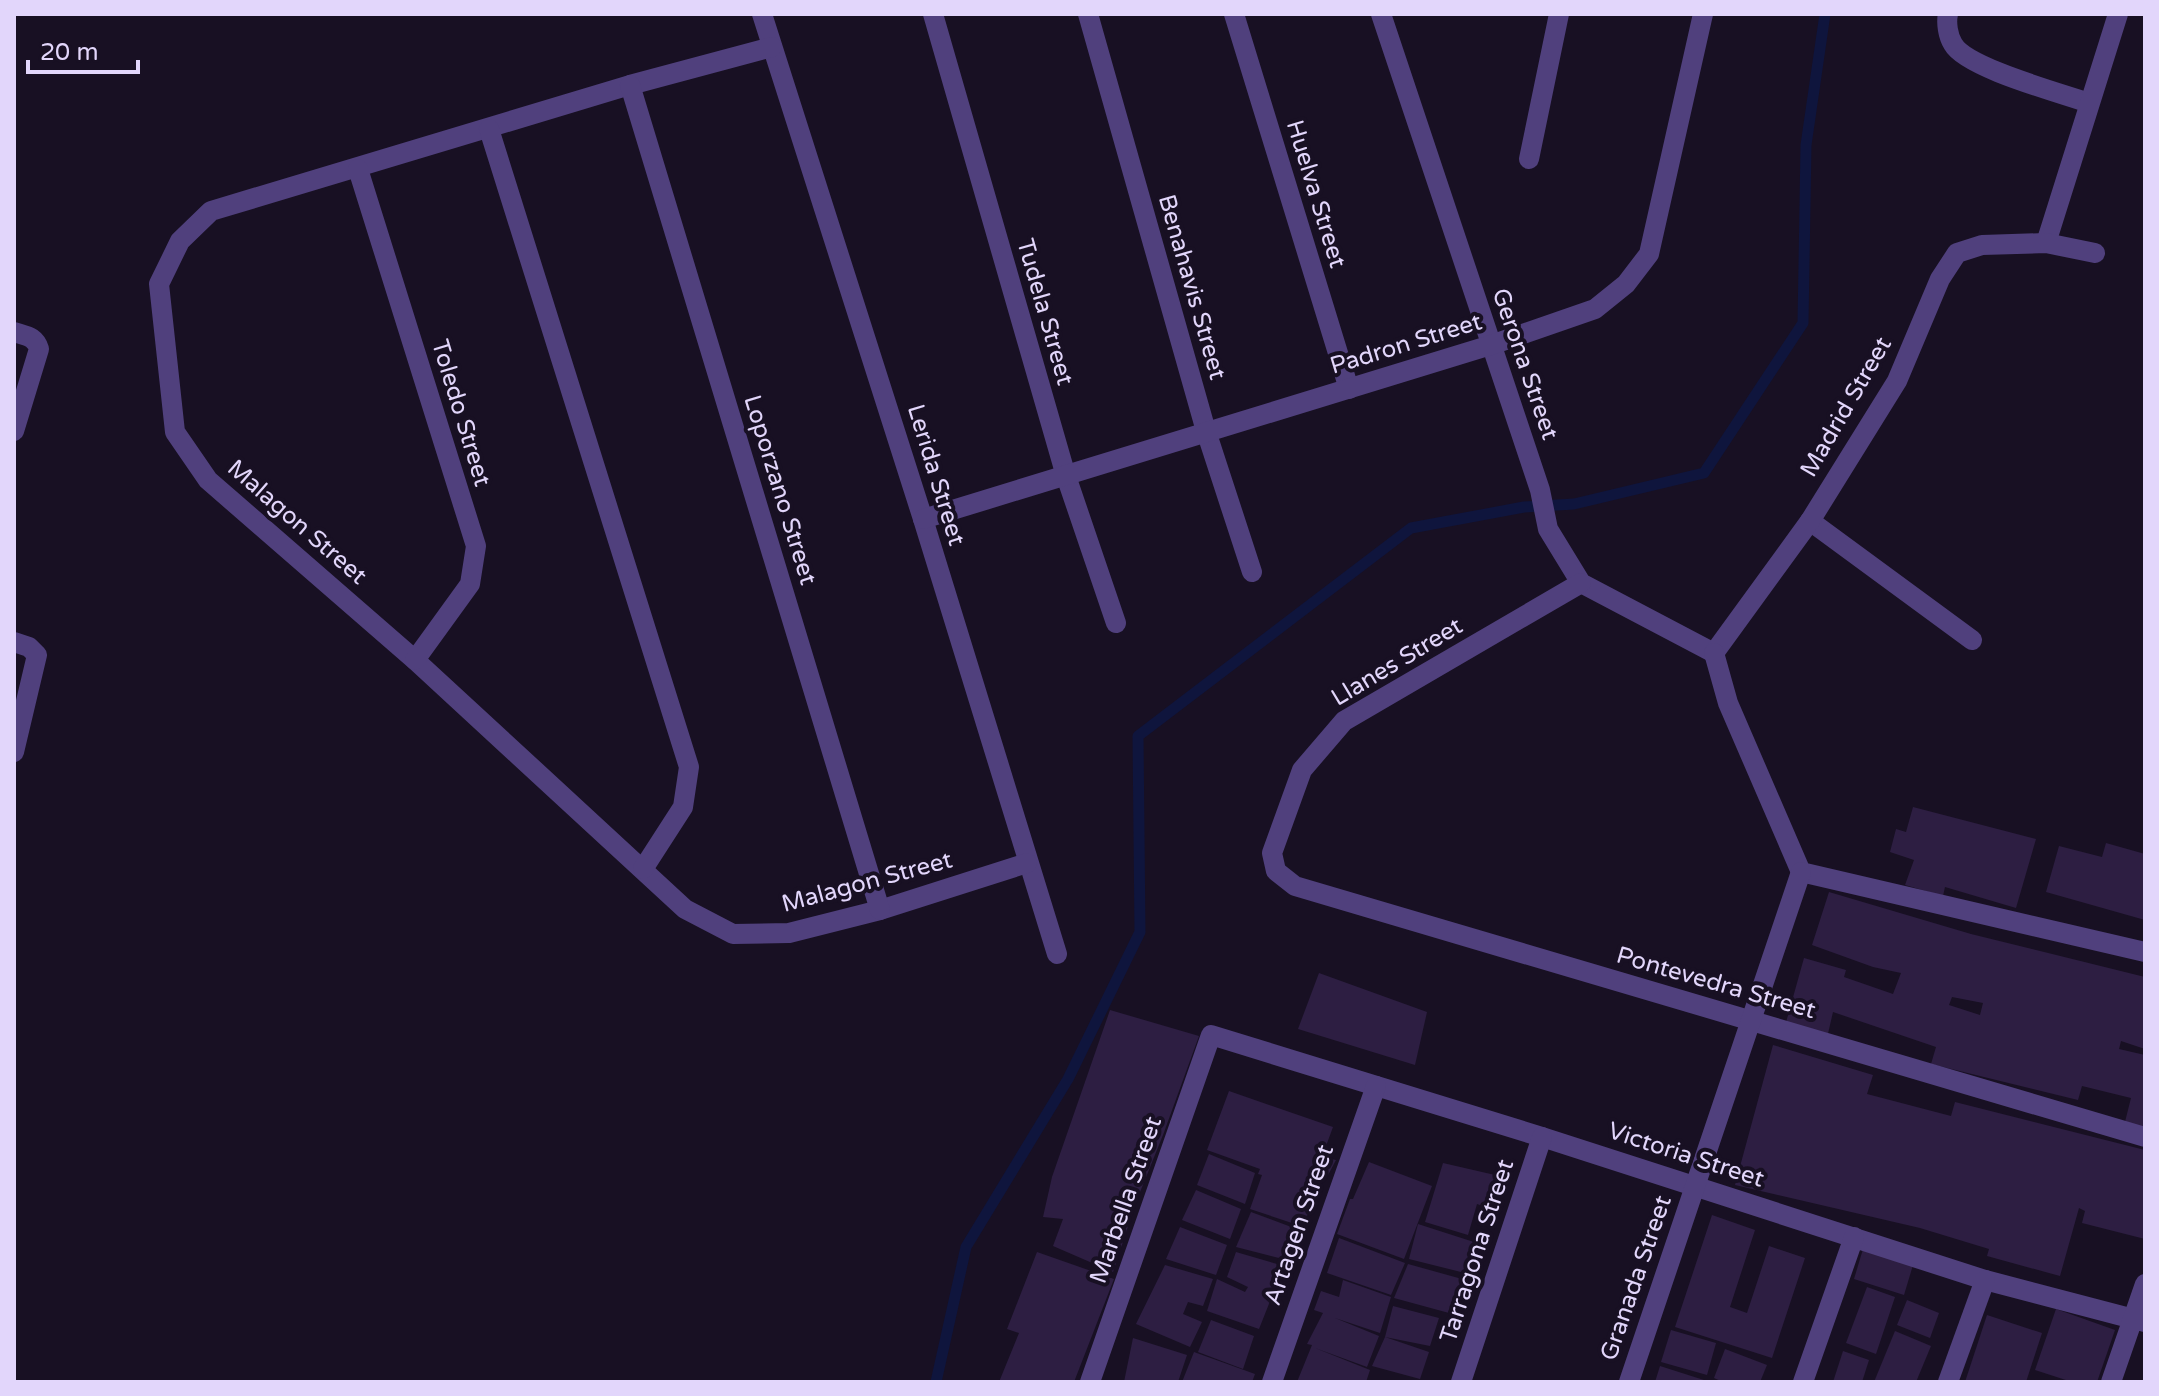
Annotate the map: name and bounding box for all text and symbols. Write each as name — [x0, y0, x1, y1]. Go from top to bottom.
scale bar — [28, 24, 138, 74]
text: 20 m — [40, 38, 98, 67]
street label: Huelva Street — [1280, 117, 1352, 271]
street label: Benahavis Street — [1152, 191, 1232, 383]
street label: Tudela Street — [1010, 236, 1080, 388]
street label: Gerona Street — [1486, 285, 1564, 443]
street label: Padron Street — [1327, 307, 1485, 381]
street label: Madrid Street — [1794, 332, 1898, 482]
street label: Toledo Street — [425, 336, 497, 490]
street label: Loporzano Street — [737, 392, 823, 588]
street label: Lerida Street — [901, 401, 971, 549]
street label: Malagon Street — [221, 454, 373, 590]
street label: Llanes Street — [1326, 611, 1468, 713]
street label: Malagon Street — [779, 845, 955, 919]
street label: Pontevedra Street — [1613, 941, 1819, 1025]
street label: Marbella Street — [1084, 1113, 1168, 1287]
street label: Victoria Street — [1604, 1116, 1768, 1194]
street label: Artagen Street — [1258, 1141, 1340, 1309]
street label: Tarragona Street — [1434, 1156, 1520, 1346]
street label: Granada Street — [1594, 1192, 1678, 1364]

